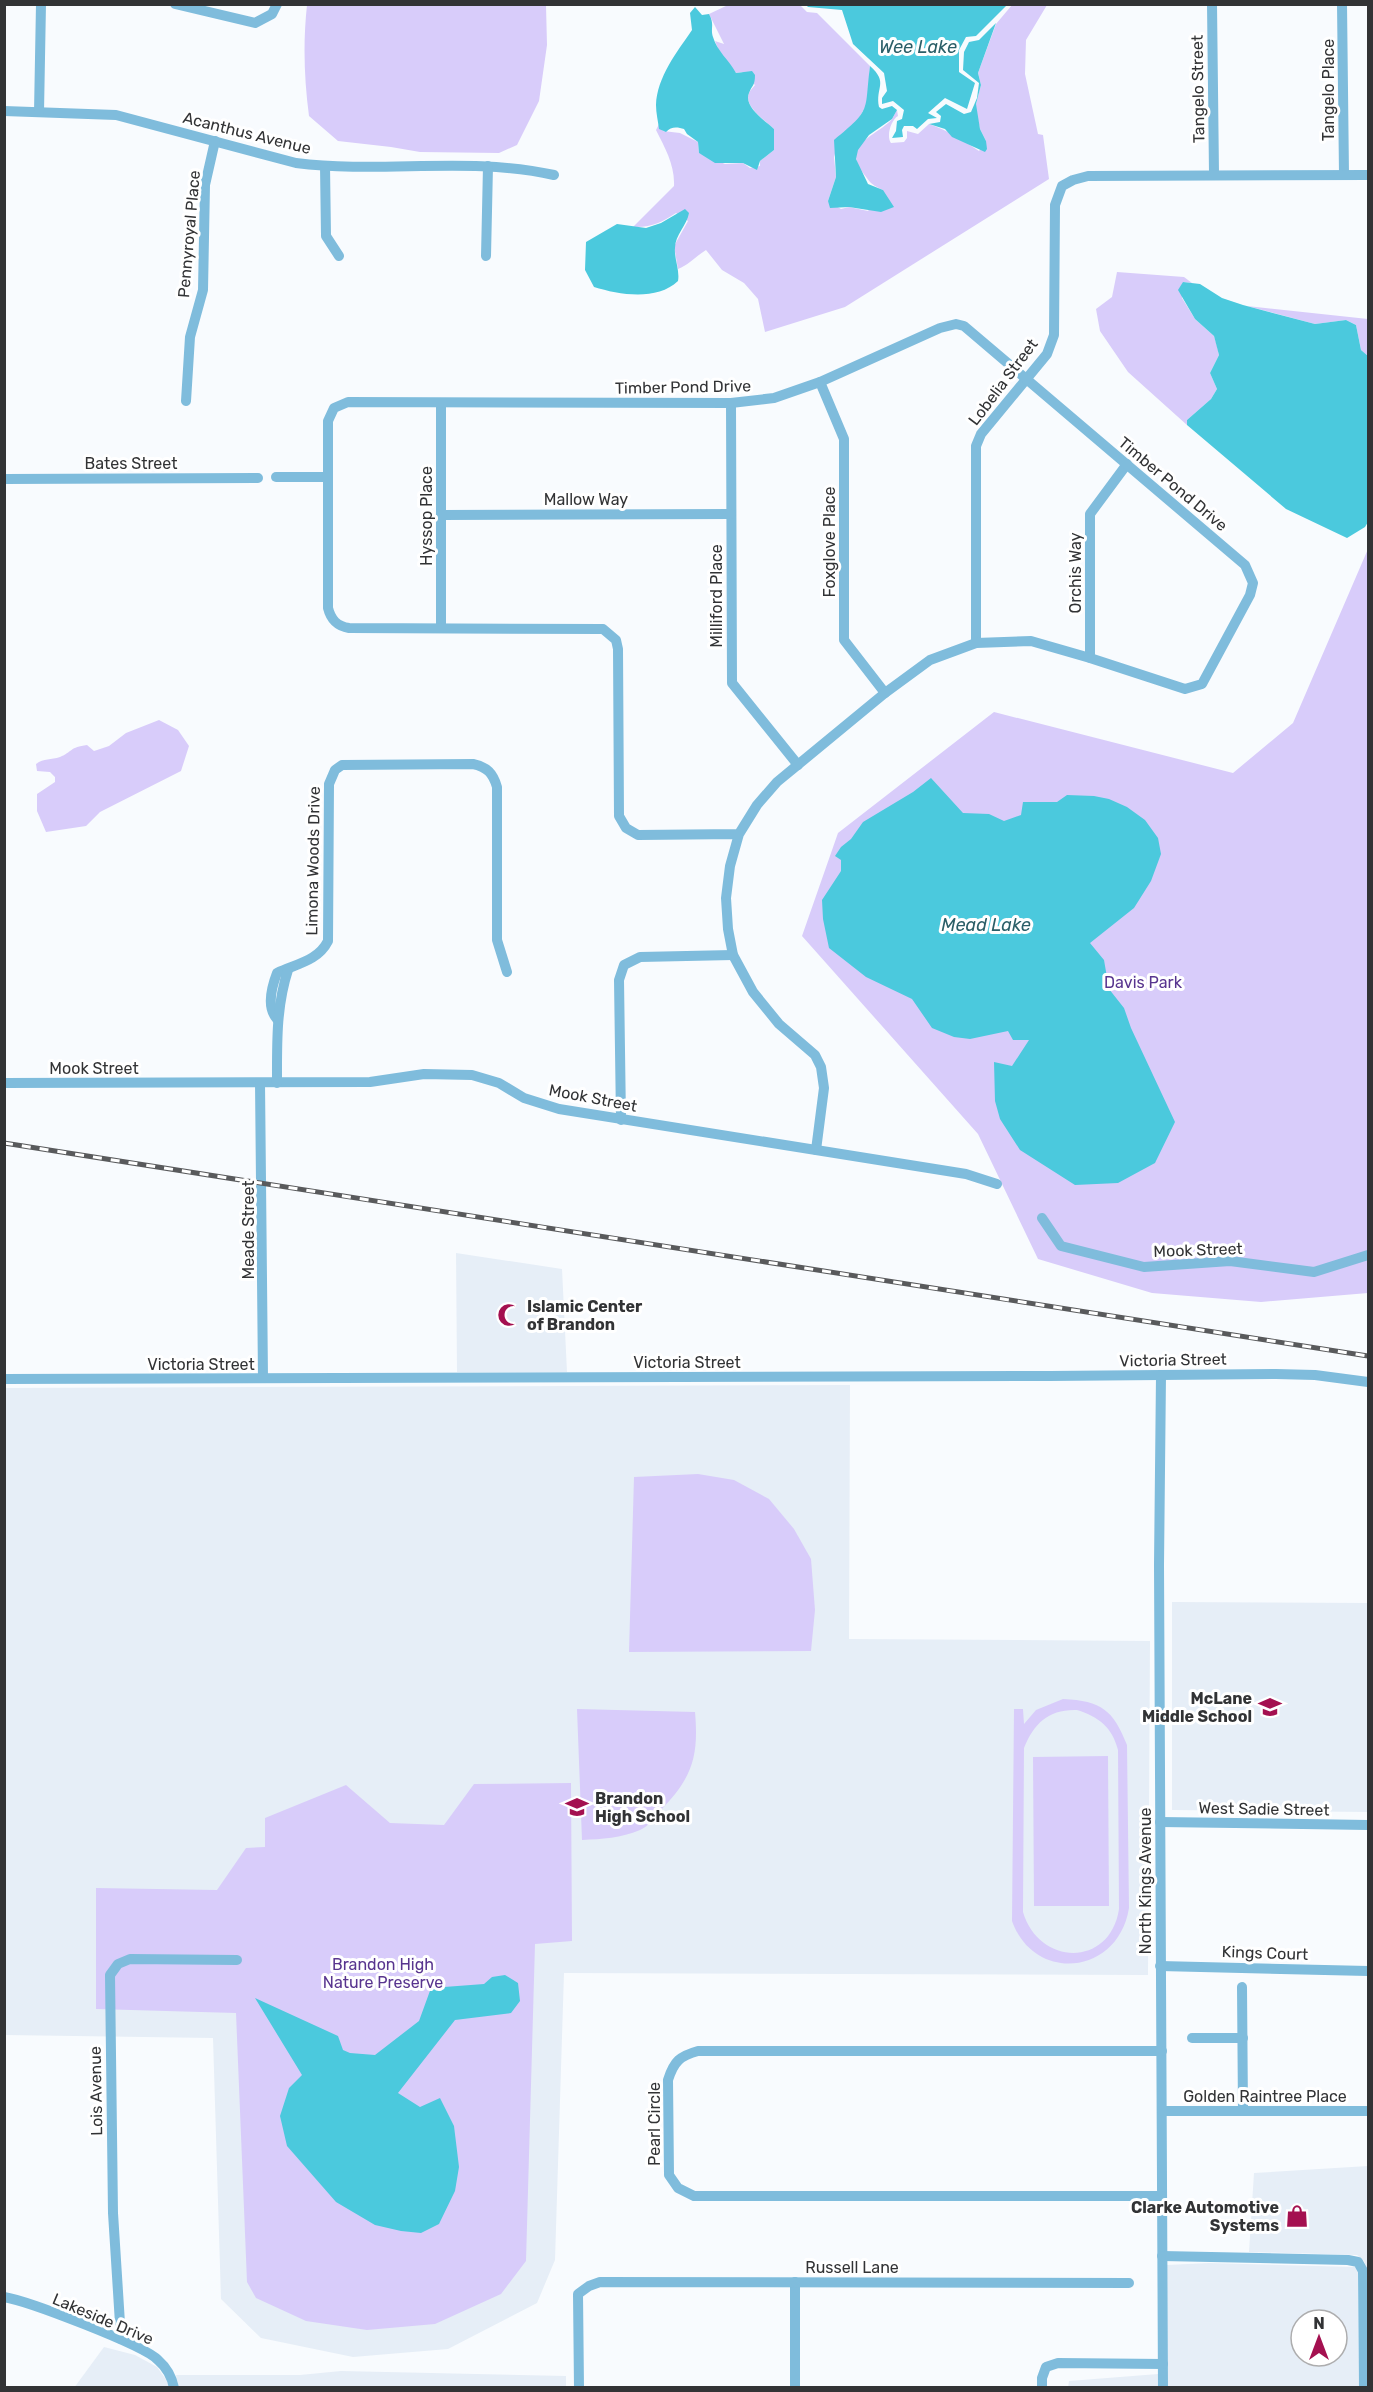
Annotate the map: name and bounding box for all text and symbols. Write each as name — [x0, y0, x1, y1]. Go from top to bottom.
street label: Tangelo Street — [1188, 35, 1208, 143]
water label: Wee Lake — [879, 36, 957, 58]
street label: Tangelo Place — [1319, 39, 1338, 141]
street label: Acanthus Avenue — [181, 108, 313, 158]
street label: Pennyroyal Place — [174, 169, 204, 298]
street label: Lobelia Street — [964, 335, 1042, 429]
street label: Timber Pond Drive — [615, 376, 751, 398]
street label: Timber Pond Drive — [1115, 433, 1231, 535]
street label: Bates Street — [85, 454, 178, 473]
street label: Hyssop Place — [417, 466, 436, 566]
street label: Foxglove Place — [820, 486, 839, 598]
street label: Mallow Way — [544, 490, 628, 509]
street label: Orchis Way — [1066, 532, 1085, 613]
street label: Milliford Place — [707, 544, 726, 648]
street label: Limona Woods Drive — [302, 786, 324, 936]
water label: Mead Lake — [941, 914, 1031, 936]
park label: Davis Park — [1104, 973, 1183, 992]
street label: Mook Street — [49, 1059, 139, 1078]
street label: Mook Street — [547, 1080, 639, 1116]
street label: Meade Street — [239, 1180, 258, 1280]
street label: Mook Street — [1153, 1239, 1243, 1261]
place label: Islamic Center of Brandon — [527, 1297, 643, 1334]
mosque icon: Islamic Center of Brandon — [496, 1302, 522, 1328]
street label: Victoria Street — [1119, 1350, 1227, 1370]
street label: Victoria Street — [633, 1353, 741, 1372]
street label: Victoria Street — [147, 1355, 255, 1374]
place label: McLane Middle School — [1142, 1689, 1252, 1726]
school or university icon: McLane Middle School — [1257, 1694, 1283, 1720]
place label: Brandon High School — [595, 1789, 690, 1826]
school or university icon: Brandon High School — [564, 1794, 590, 1820]
street label: West Sadie Street — [1198, 1798, 1330, 1820]
street label: North Kings Avenue — [1136, 1808, 1155, 1954]
street label: Kings Court — [1221, 1942, 1309, 1964]
park label: Brandon High Nature Preserve — [323, 1955, 443, 1992]
street label: Lois Avenue — [86, 2046, 106, 2136]
street label: Pearl Circle — [645, 2082, 664, 2166]
street label: Golden Raintree Place — [1183, 2087, 1347, 2106]
place label: Clarke Automotive Systems — [1131, 2198, 1279, 2235]
shop icon: Clarke Automotive Systems — [1284, 2203, 1310, 2229]
street label: Russell Lane — [805, 2258, 899, 2277]
street label: Lakeside Drive — [50, 2289, 156, 2349]
north arrow — [1289, 2308, 1349, 2368]
text: N — [1313, 2314, 1325, 2333]

